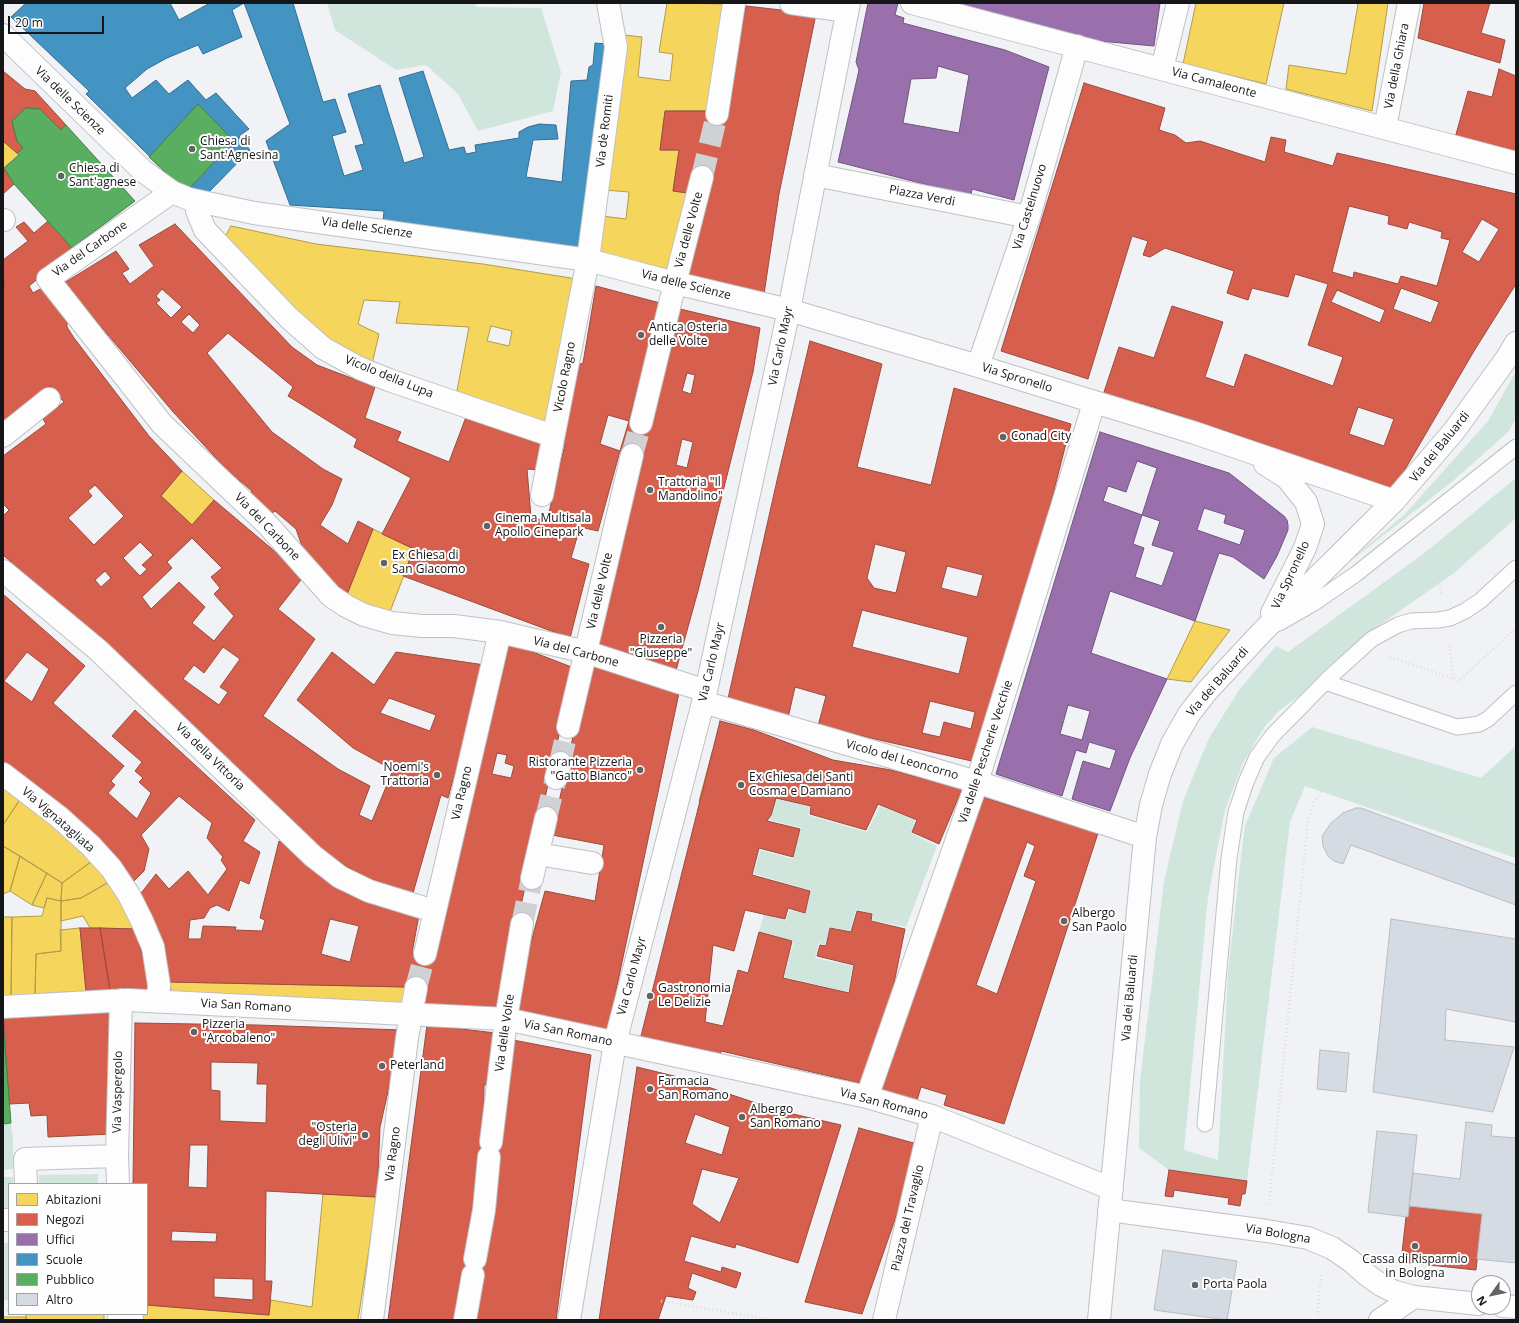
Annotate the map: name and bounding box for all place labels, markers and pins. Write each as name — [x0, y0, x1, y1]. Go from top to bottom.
place label: Chiesa di Sant'Agnesina — [200, 135, 278, 163]
marker: Chiesa di Sant'Agnesina — [187, 144, 197, 154]
place label: Chiesa di Sant'agnese — [69, 162, 136, 190]
marker: Chiesa di Sant'agnese — [56, 171, 66, 181]
place label: Antica Osteria delle Volte — [649, 321, 727, 349]
marker: Antica Osteria delle Volte — [636, 330, 646, 340]
place label: Conad City — [1011, 430, 1071, 444]
marker: Conad City — [998, 432, 1008, 442]
place label: Trattoria "Il Mandolino" — [658, 476, 723, 504]
marker: Trattoria "Il Mandolino" — [645, 485, 655, 495]
place label: Cinema Multisala Apollo Cinepark — [495, 512, 591, 540]
marker: Cinema Multisala Apollo Cinepark — [482, 521, 492, 531]
place label: Ex Chiesa di San Giacomo — [392, 549, 465, 577]
marker: Ex Chiesa di San Giacomo — [379, 558, 389, 568]
marker: Pizzeria "Giuseppe" — [656, 622, 666, 632]
place label: Pizzeria "Giuseppe" — [630, 633, 692, 661]
place label: Ristorante Pizzeria "Gatto Bianco" — [528, 756, 632, 784]
place label: Noemi's Trattoria — [380, 761, 429, 789]
marker: Ristorante Pizzeria "Gatto Bianco" — [635, 765, 645, 775]
marker: Noemi's Trattoria — [432, 770, 442, 780]
place label: Ex Chiesa dei Santi Cosma e Damiano — [749, 771, 853, 799]
marker: Ex Chiesa dei Santi Cosma e Damiano — [736, 780, 746, 790]
place label: Albergo San Paolo — [1072, 907, 1127, 935]
marker: Albergo San Paolo — [1059, 916, 1069, 926]
place label: Gastronomia Le Delizie — [658, 982, 731, 1010]
marker: Gastronomia Le Delizie — [645, 991, 655, 1001]
place label: Pizzeria "Arcobaleno" — [202, 1018, 275, 1046]
marker: Pizzeria "Arcobaleno" — [189, 1027, 199, 1037]
place label: Peterland — [390, 1059, 444, 1073]
marker: Peterland — [377, 1061, 387, 1071]
place label: Farmacia San Romano — [658, 1075, 729, 1103]
marker: Farmacia San Romano — [645, 1084, 655, 1094]
place label: Albergo San Romano — [750, 1103, 821, 1131]
marker: Albergo San Romano — [737, 1112, 747, 1122]
place label: "Osteria degli Ulivi" — [299, 1121, 357, 1149]
marker: "Osteria degli Ulivi" — [360, 1130, 370, 1140]
marker: Cassa di Risparmio in Bologna — [1410, 1241, 1420, 1251]
place label: Cassa di Risparmio in Bologna — [1362, 1253, 1468, 1281]
place label: Porta Paola — [1203, 1278, 1267, 1292]
marker: Porta Paola — [1190, 1280, 1200, 1290]

